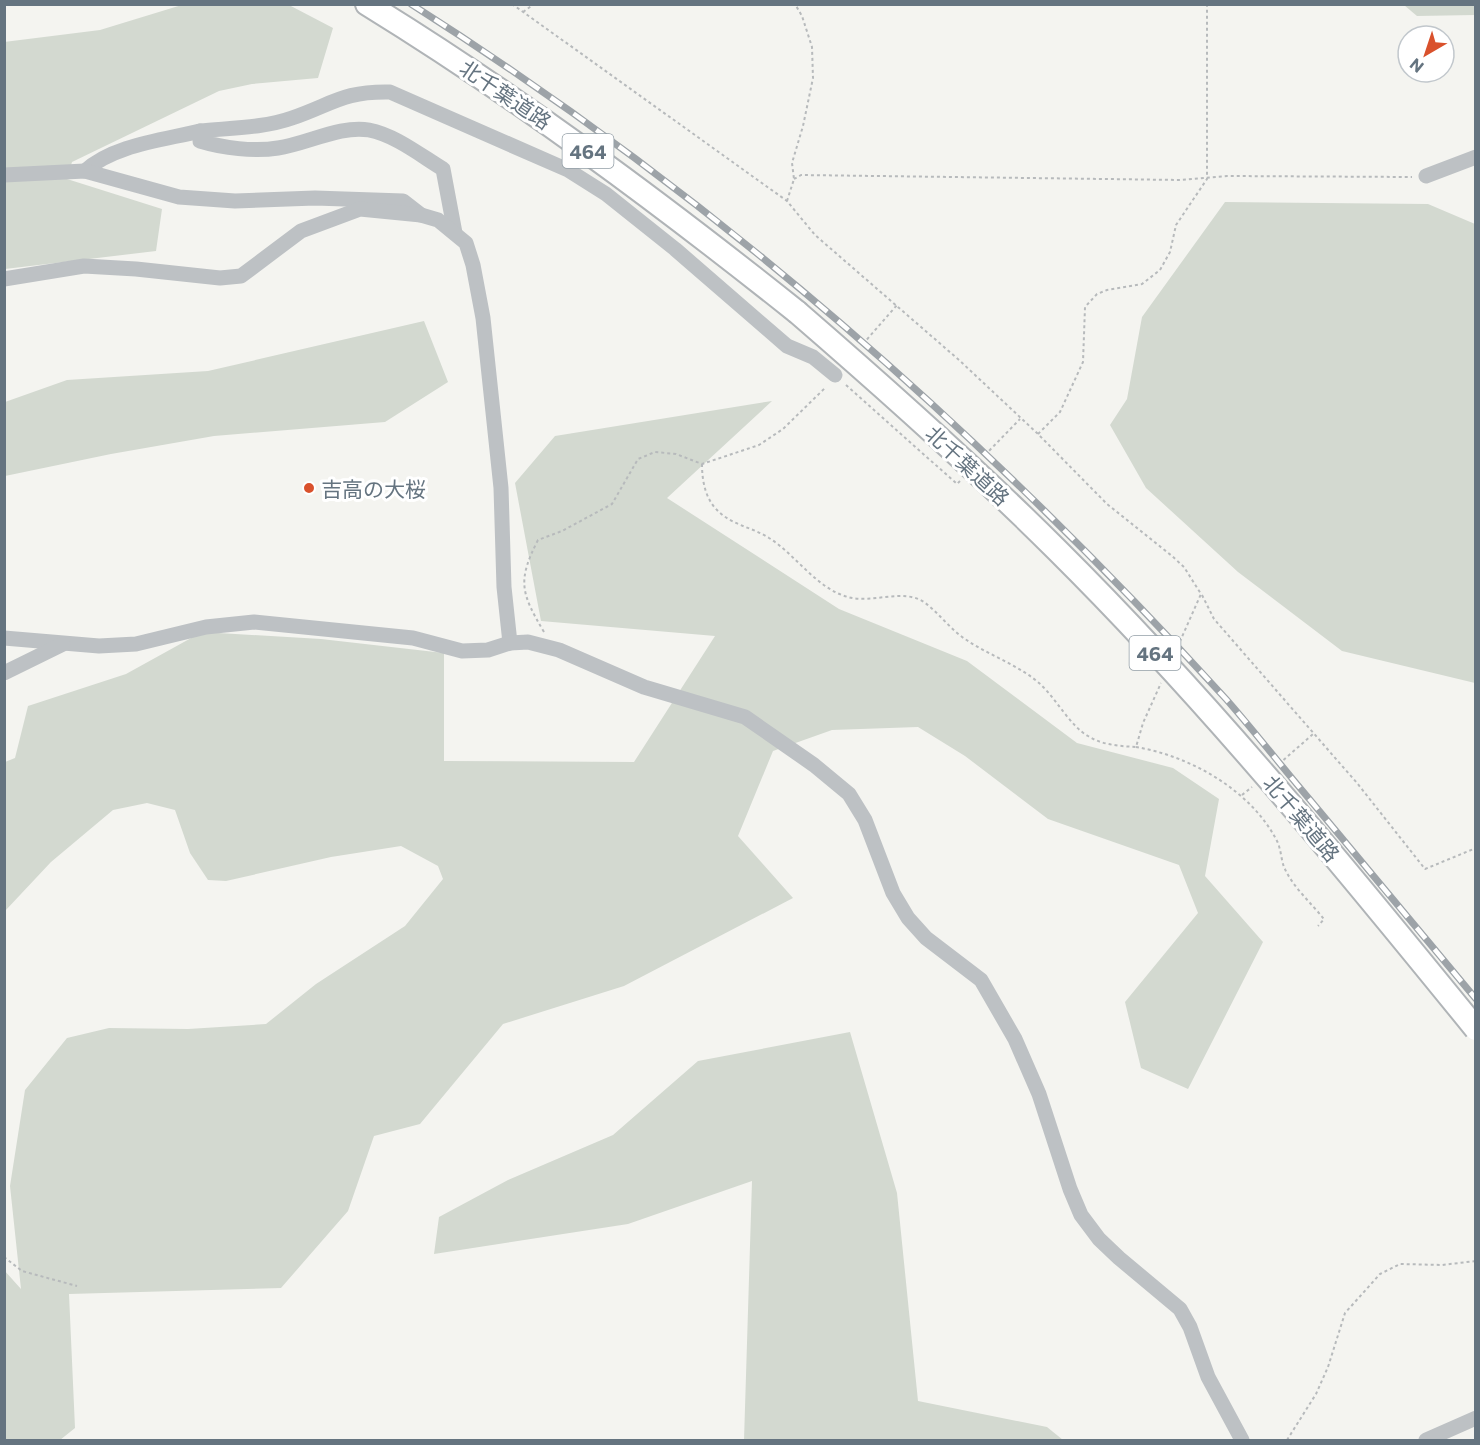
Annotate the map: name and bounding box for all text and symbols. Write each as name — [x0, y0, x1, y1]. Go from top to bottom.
north arrow — [1396, 24, 1456, 84]
street label: 北千葉道路 — [455, 54, 557, 134]
text: N — [1406, 55, 1427, 77]
road number: 464 — [562, 134, 614, 168]
street label: 北千葉道路 — [921, 420, 1015, 510]
place label: 吉高の大桜 — [321, 476, 426, 501]
marker: 吉高の大桜 — [302, 481, 316, 495]
road number: 464 — [1130, 636, 1180, 670]
street label: 北千葉道路 — [1259, 770, 1345, 866]

